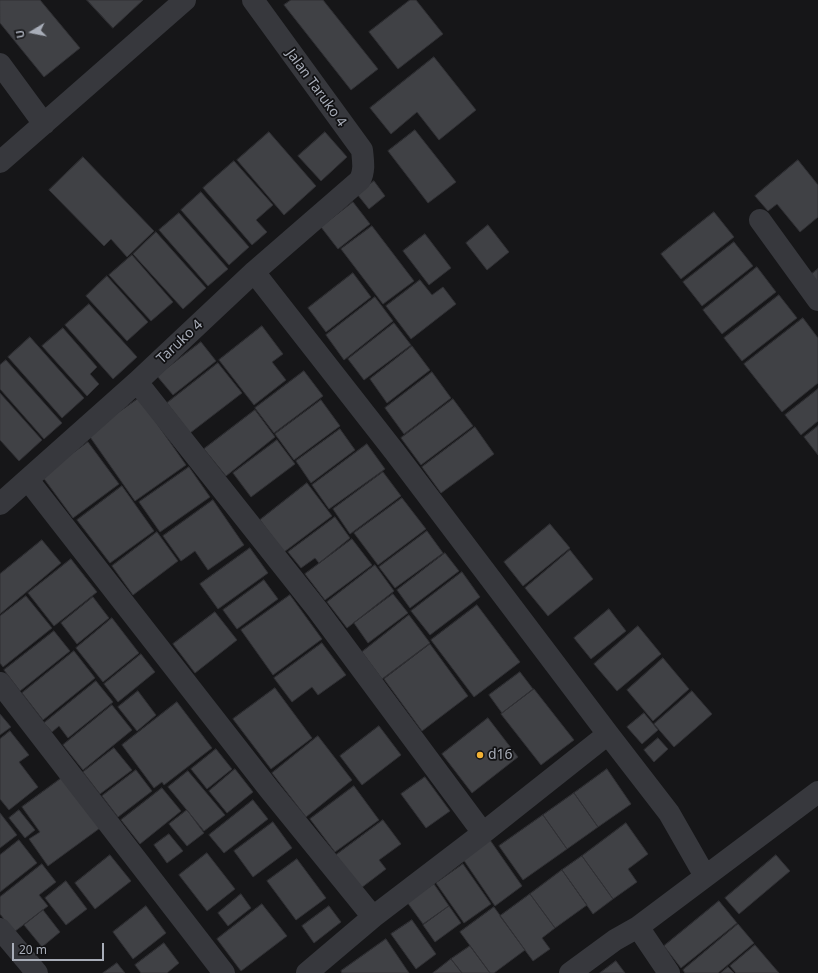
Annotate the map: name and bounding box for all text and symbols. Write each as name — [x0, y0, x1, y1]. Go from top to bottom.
north arrow — [12, 12, 52, 52]
text: U — [12, 29, 28, 40]
street label: Jalan Taruko 4 — [282, 46, 350, 130]
street label: Taruko 4 — [154, 317, 206, 367]
place label: d16 — [488, 747, 513, 763]
marker: d16 — [475, 750, 485, 760]
scale bar — [14, 935, 106, 961]
text: 20 m — [19, 941, 47, 958]

